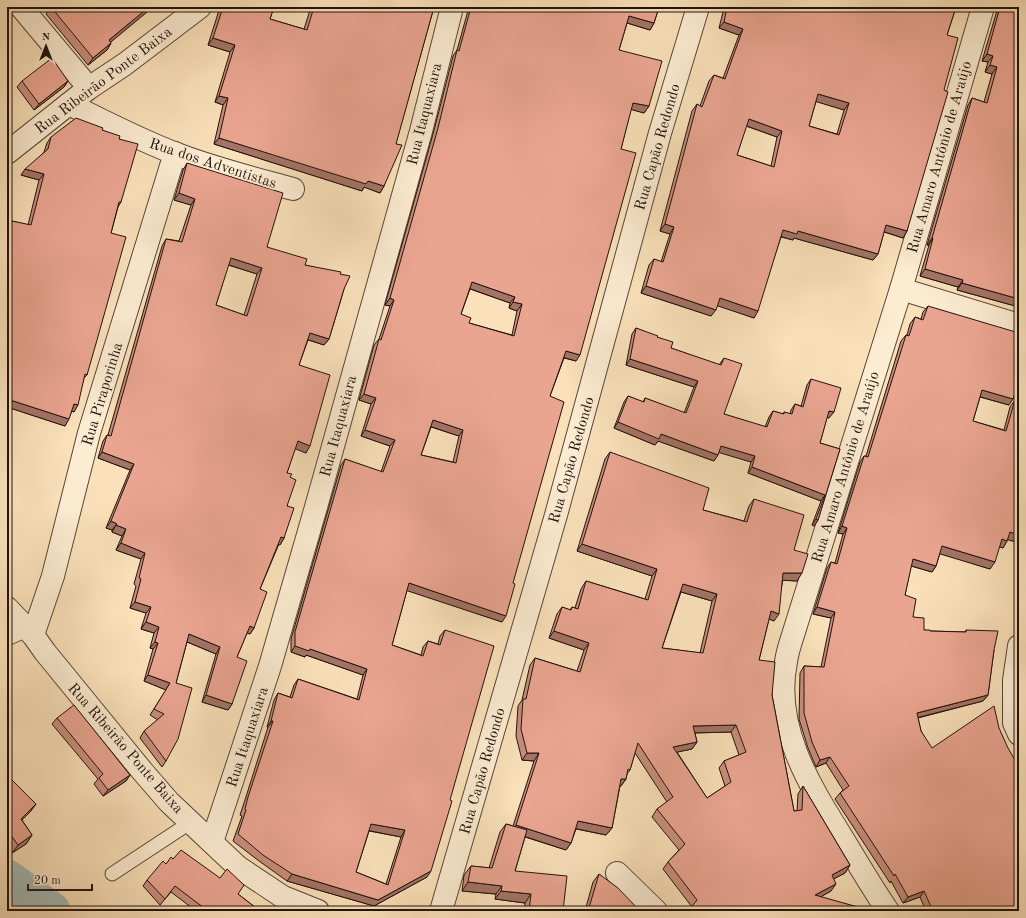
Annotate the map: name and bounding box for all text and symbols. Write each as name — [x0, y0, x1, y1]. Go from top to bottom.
street label: Rua Ribeirão Ponte Baixa — [33, 25, 176, 138]
north arrow — [26, 26, 66, 66]
text: N — [42, 32, 51, 43]
street label: Rua Amaro Antônio de Araújo — [906, 60, 975, 255]
street label: Rua Itaquaxiara — [406, 61, 446, 167]
street label: Rua Capão Redondo — [633, 82, 684, 212]
street label: Rua dos Adventistas — [147, 137, 278, 192]
street label: Rua Piraporinha — [81, 340, 126, 448]
street label: Rua Amaro Antônio de Araújo — [810, 370, 883, 565]
street label: Rua Itaquaxiara — [319, 373, 360, 479]
street label: Rua Capão Redondo — [547, 395, 598, 525]
street label: Rua Ribeirão Ponte Baixa — [64, 681, 186, 817]
street label: Rua Itaquaxiara — [225, 685, 272, 790]
street label: Rua Capão Redondo — [458, 706, 509, 836]
scale bar — [28, 866, 92, 892]
text: 20 m — [34, 875, 61, 887]

